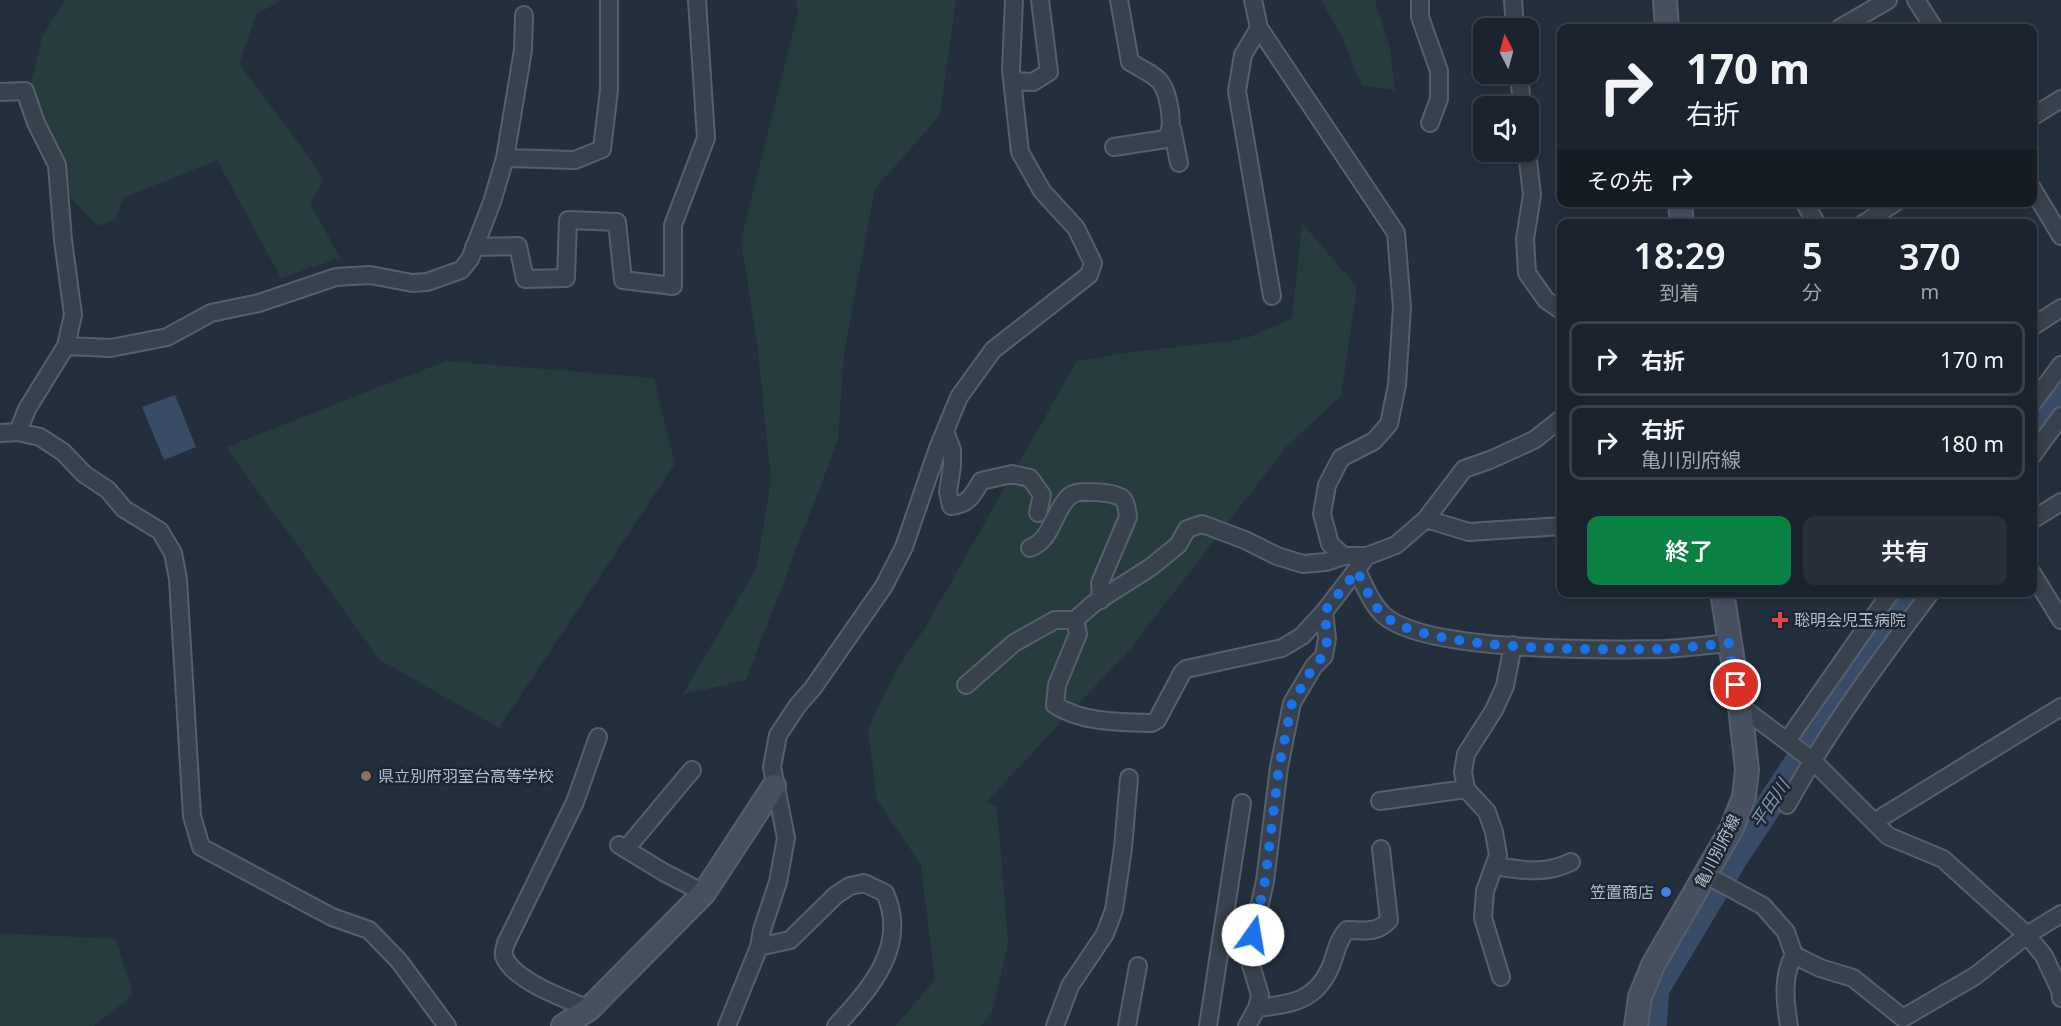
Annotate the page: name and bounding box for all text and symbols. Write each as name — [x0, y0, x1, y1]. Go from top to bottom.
north arrow — [1473, 18, 1539, 84]
map controls — [1473, 18, 1539, 162]
text: 170 m — [1686, 39, 1810, 96]
icon: right — [1587, 48, 1665, 126]
text: 右折 — [1686, 95, 1740, 132]
button: sound — [1473, 96, 1539, 162]
icon: right — [1665, 162, 1698, 195]
text: その先 — [1587, 165, 1653, 195]
text: 18:29 — [1633, 231, 1726, 280]
text: 5 — [1802, 231, 1823, 280]
text: 370 — [1899, 232, 1961, 281]
text: m — [1920, 278, 1939, 305]
text: 到着 — [1659, 279, 1699, 306]
text: 分 — [1802, 279, 1822, 306]
icon: right — [1590, 342, 1623, 375]
text: 170 m — [1940, 344, 2004, 374]
text: 右折 — [1641, 345, 1685, 375]
text: 右折 — [1641, 414, 1685, 444]
icon: right — [1590, 426, 1623, 459]
text: 180 m — [1940, 428, 2004, 458]
text: 亀川別府線 — [1641, 446, 1741, 473]
button: 終了 — [1587, 516, 1791, 585]
button: 共有 — [1803, 516, 2007, 585]
place label: 聡明会児玉病院 — [1794, 609, 1906, 631]
marker: 聡明会児玉病院 — [1771, 611, 1789, 629]
pin — [1710, 659, 1761, 710]
icon: arrive — [1719, 668, 1752, 701]
place label: 県立別府羽室台高等学校 — [378, 765, 554, 787]
marker: 県立別府羽室台高等学校 — [359, 769, 373, 783]
water label: 平田川 — [1744, 773, 1795, 833]
street label: 亀川別府線 — [1689, 810, 1745, 892]
place label: 笠置商店 — [1590, 881, 1654, 903]
marker: 笠置商店 — [1659, 885, 1673, 899]
position arrow — [1221, 903, 1285, 967]

